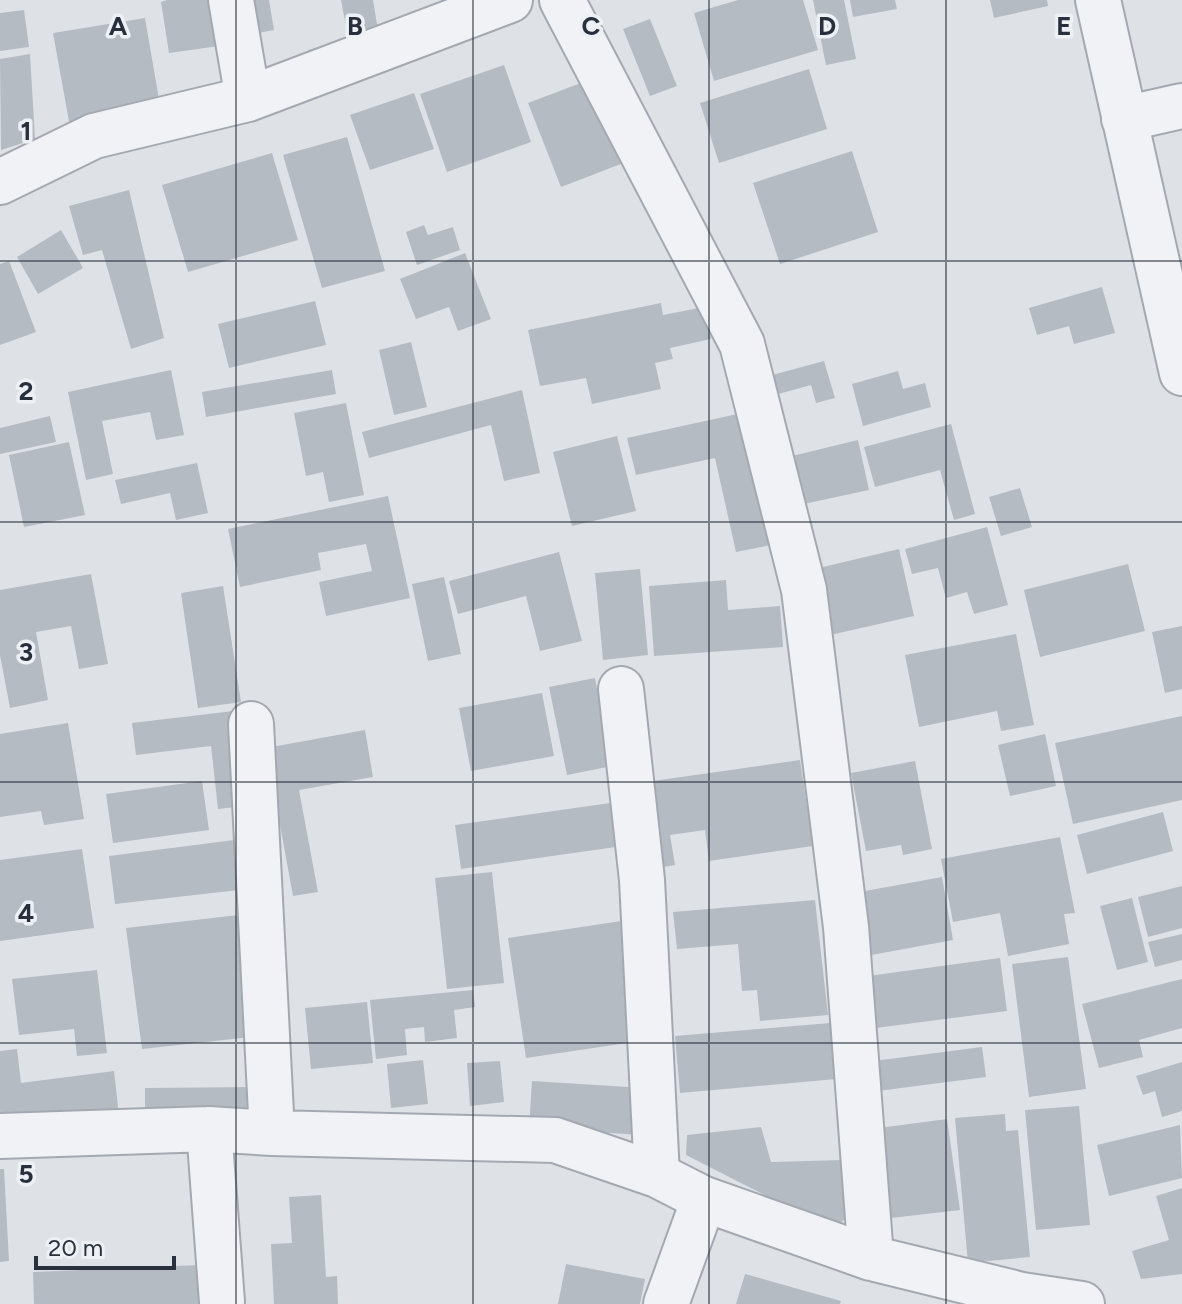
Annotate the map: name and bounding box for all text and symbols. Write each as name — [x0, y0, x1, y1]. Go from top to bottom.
text: A — [109, 10, 128, 42]
text: B — [347, 10, 363, 42]
text: C — [582, 10, 601, 42]
text: D — [818, 10, 836, 42]
text: E — [1056, 10, 1072, 42]
text: 1 — [21, 115, 31, 147]
text: 2 — [18, 375, 34, 407]
text: 3 — [19, 636, 33, 668]
text: 4 — [18, 897, 34, 929]
text: 5 — [18, 1158, 34, 1190]
scale bar — [36, 1220, 174, 1270]
text: 20 m — [48, 1233, 103, 1262]

